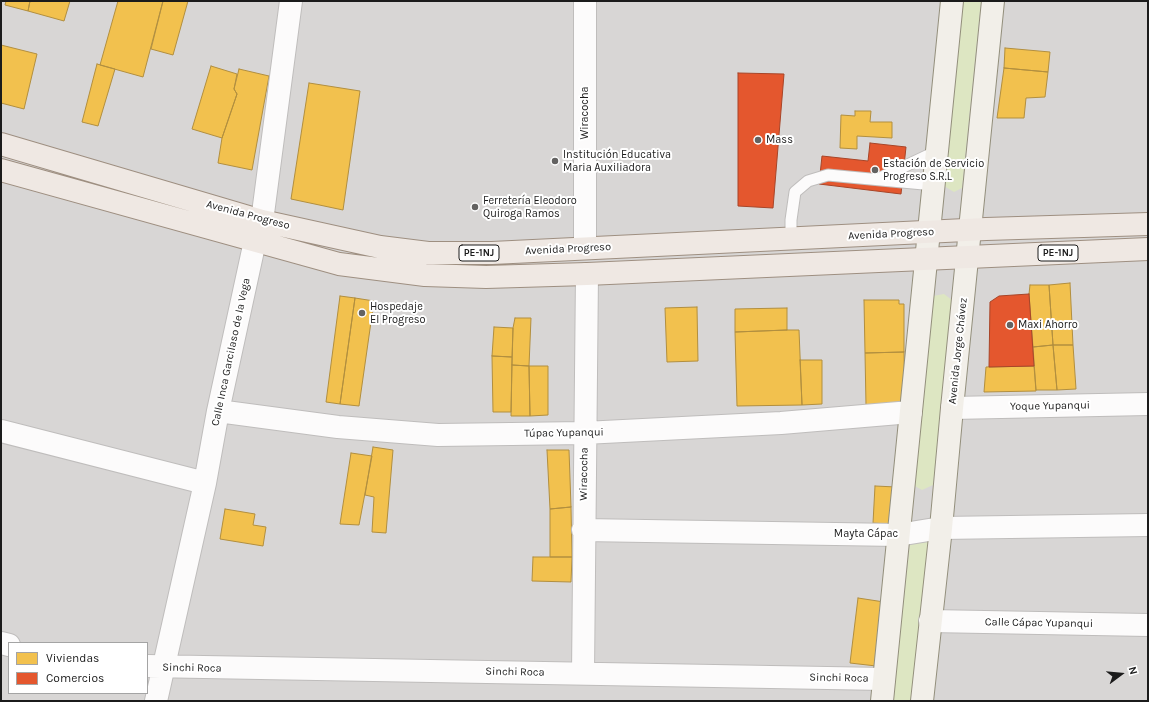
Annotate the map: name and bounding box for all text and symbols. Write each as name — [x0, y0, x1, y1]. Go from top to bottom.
street label: Wiracocha — [578, 86, 592, 140]
place label: Mass — [766, 133, 793, 147]
marker: Mass — [753, 135, 763, 145]
place label: Institución Educativa Maria Auxiliadora — [563, 148, 671, 174]
marker: Institución Educativa Maria Auxiliadora — [550, 156, 560, 166]
place label: Estación de Servicio Progreso S.R.L — [883, 157, 984, 183]
marker: Estación de Servicio Progreso S.R.L — [870, 165, 880, 175]
place label: Ferretería Eleodoro Quiroga Ramos — [483, 194, 577, 220]
street label: Avenida Progreso — [205, 197, 291, 233]
marker: Ferretería Eleodoro Quiroga Ramos — [470, 202, 480, 212]
street label: Avenida Progreso — [848, 225, 934, 243]
street label: Avenida Progreso — [525, 240, 611, 258]
road number: PE-1NJ — [459, 245, 499, 261]
road number: PE-1NJ — [1038, 245, 1078, 261]
street label: Calle Inca Garcilaso de la Vega — [209, 277, 253, 427]
street label: Avenida Jorge Chávez — [946, 297, 970, 405]
place label: Hospedaje El Progreso — [370, 300, 426, 326]
marker: Hospedaje El Progreso — [357, 308, 367, 318]
place label: Maxi Ahorro — [1018, 318, 1078, 332]
marker: Maxi Ahorro — [1005, 320, 1015, 330]
street label: Yoque Yupanqui — [1010, 399, 1090, 413]
street label: Túpac Yupanqui — [524, 426, 604, 440]
street label: Wiracocha — [577, 447, 591, 501]
street label: Mayta Cápac — [834, 527, 898, 541]
street label: Calle Cápac Yupanqui — [985, 615, 1093, 631]
legend — [8, 642, 148, 694]
text: Viviendas — [46, 651, 99, 665]
north arrow — [1101, 654, 1141, 694]
street label: Sinchi Roca — [162, 661, 222, 675]
street label: Sinchi Roca — [485, 665, 545, 679]
text: N — [1126, 665, 1140, 676]
text: Comercios — [46, 671, 104, 685]
street label: Sinchi Roca — [809, 671, 869, 685]

